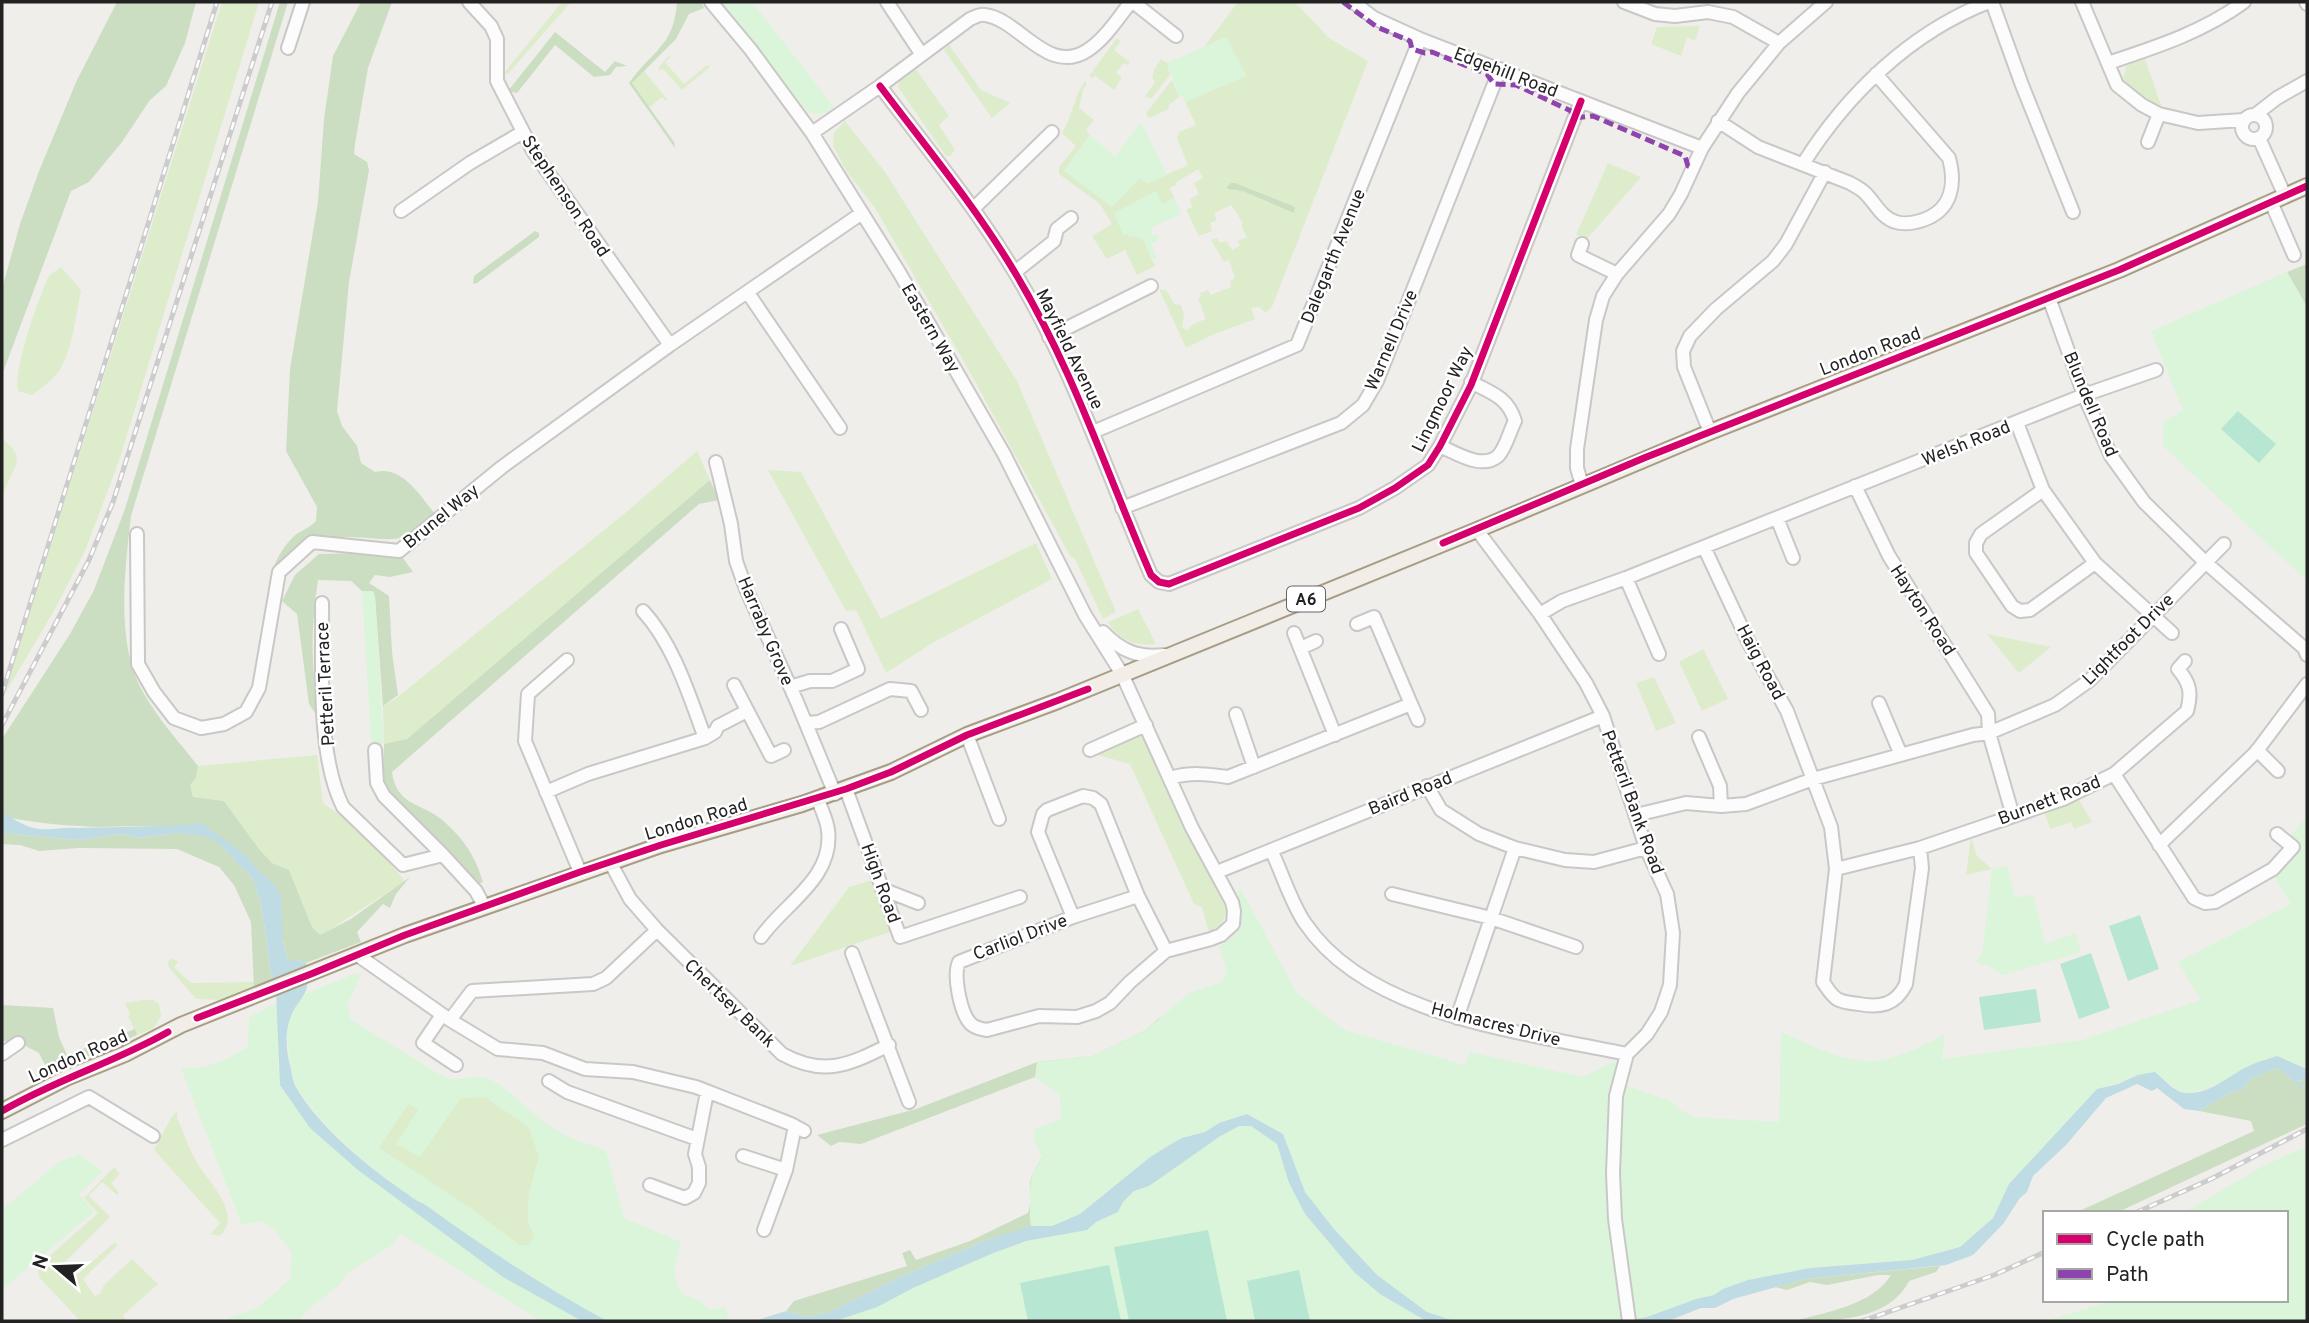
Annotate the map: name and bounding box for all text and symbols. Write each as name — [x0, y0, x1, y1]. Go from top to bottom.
street label: Edgehill Road — [1450, 43, 1561, 104]
street label: Stephenson Road — [516, 132, 614, 262]
street label: Dalegarth Avenue — [1297, 186, 1372, 327]
street label: Eastern Way — [895, 280, 965, 378]
street label: Mayfield Avenue — [1029, 285, 1108, 414]
street label: Warnell Drive — [1361, 287, 1424, 395]
street label: London Road — [1817, 323, 1924, 382]
street label: Lingmoor Way — [1408, 343, 1479, 457]
street label: Blundell Road — [2057, 348, 2122, 461]
street label: Welsh Road — [1919, 416, 2014, 473]
street label: Brunel Way — [399, 480, 485, 555]
street label: Hayton Road — [1884, 561, 1960, 661]
street label: Harraby Grove — [731, 574, 798, 690]
road number: A6 — [1287, 586, 1325, 612]
street label: Lightfoot Drive — [2078, 589, 2180, 691]
street label: Petteril Terrace — [312, 621, 341, 747]
street label: Haig Road — [1730, 621, 1789, 704]
street label: Petteril Bank Road — [1595, 727, 1668, 878]
street label: Baird Road — [1365, 767, 1456, 822]
street label: Burnett Road — [1995, 771, 2104, 832]
street label: London Road — [642, 794, 751, 847]
street label: High Road — [855, 840, 905, 927]
street label: Carliol Drive — [970, 910, 1071, 967]
street label: Chertsey Bank — [678, 955, 780, 1054]
street label: Holmacres Drive — [1428, 998, 1563, 1053]
street label: London Road — [25, 1025, 132, 1090]
legend — [2043, 1211, 2288, 1302]
text: Cycle path — [2106, 1227, 2205, 1254]
north arrow — [21, 1232, 91, 1302]
text: N — [28, 1252, 55, 1272]
text: Path — [2106, 1262, 2149, 1289]

